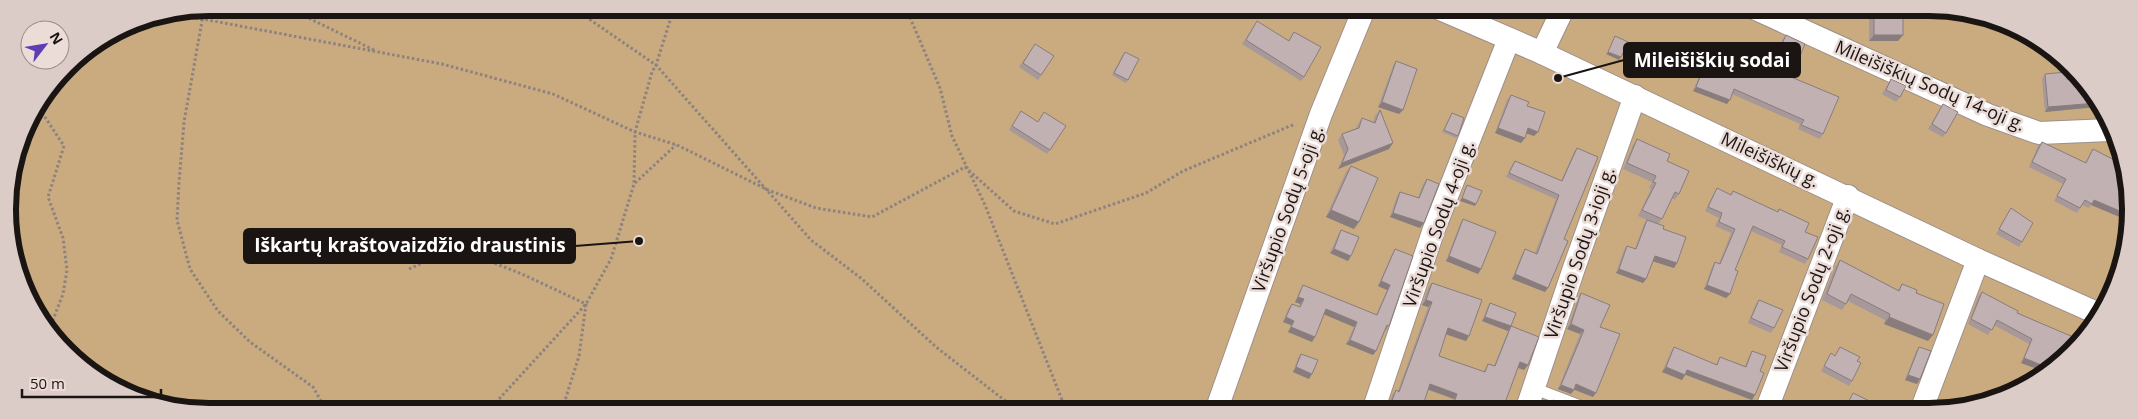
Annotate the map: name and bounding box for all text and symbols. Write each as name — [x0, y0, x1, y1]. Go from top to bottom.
north arrow — [20, 20, 70, 70]
text: N — [45, 28, 68, 48]
street label: Mileišiškių Sodų 14-oji g. — [1832, 34, 2029, 136]
callout: Mileišiškių sodai — [1624, 43, 1800, 77]
text: Mileišiškių sodai — [1634, 47, 1790, 73]
street label: Viršupio Sodų 5-oji g. — [1246, 122, 1328, 295]
street label: Mileišiškių g. — [1717, 126, 1823, 192]
street label: Viršupio Sodų 4-oji g. — [1397, 137, 1479, 310]
street label: Viršupio Sodų 3-ioji g. — [1538, 163, 1620, 342]
street label: Viršupio Sodų 2-oji g. — [1768, 202, 1854, 375]
callout: Iškartų kraštovaizdžio draustinis — [244, 229, 575, 263]
text: Iškartų kraštovaizdžio draustinis — [254, 232, 566, 258]
scale bar — [22, 366, 161, 398]
text: 50 m — [30, 373, 65, 393]

